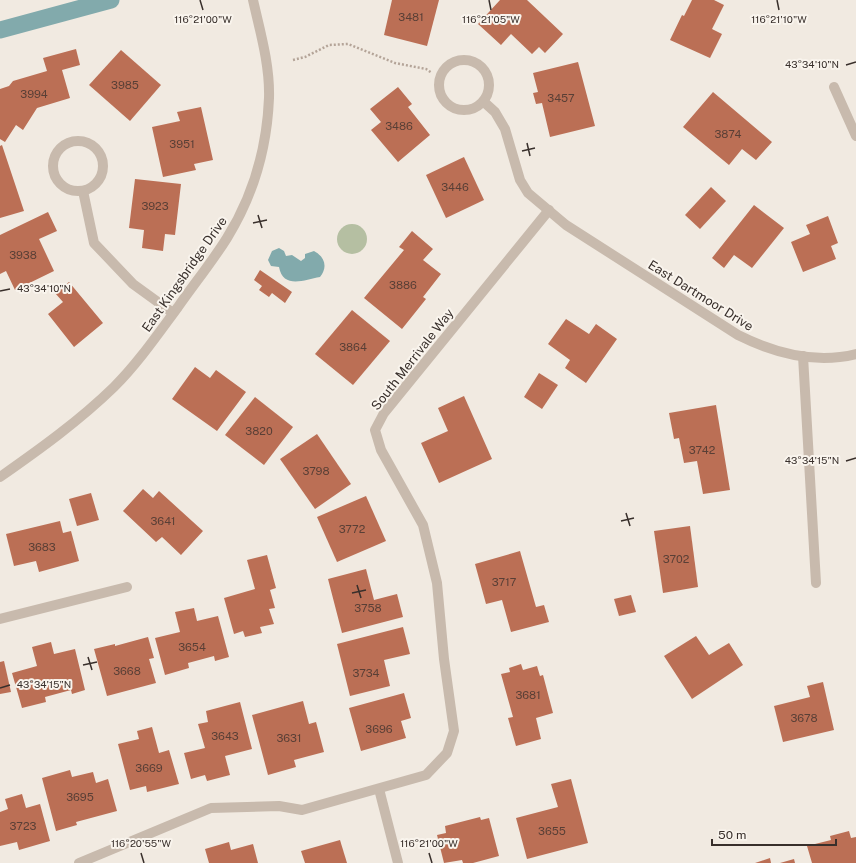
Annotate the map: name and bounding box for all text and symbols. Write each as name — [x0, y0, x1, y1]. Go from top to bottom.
house number: 3481 — [398, 11, 424, 23]
text: 116°21'00"W — [174, 13, 232, 25]
text: 116°21'05"W — [462, 13, 520, 25]
text: 116°21'10"W — [751, 13, 807, 25]
text: 43°34'10"N — [785, 58, 839, 70]
house number: 3985 — [111, 79, 139, 91]
house number: 3994 — [20, 88, 48, 100]
house number: 3457 — [547, 92, 575, 104]
house number: 3486 — [385, 120, 413, 132]
house number: 3874 — [714, 128, 742, 140]
house number: 3951 — [169, 138, 195, 150]
house number: 3446 — [441, 181, 469, 193]
house number: 3923 — [141, 200, 169, 212]
street label: East Kingsbridge Drive — [139, 214, 230, 335]
house number: 3938 — [9, 249, 37, 261]
street label: East Dartmoor Drive — [645, 257, 756, 334]
house number: 3886 — [389, 279, 417, 291]
text: 43°34'10"N — [17, 282, 71, 294]
street label: South Merrivale Way — [368, 306, 457, 413]
house number: 3864 — [339, 341, 367, 353]
house number: 3820 — [245, 425, 273, 437]
house number: 3742 — [689, 444, 716, 456]
text: 43°34'15"N — [785, 454, 839, 466]
house number: 3798 — [302, 465, 330, 477]
house number: 3641 — [150, 515, 176, 527]
house number: 3772 — [339, 523, 366, 535]
house number: 3683 — [28, 541, 56, 553]
house number: 3702 — [663, 553, 690, 565]
house number: 3717 — [492, 576, 517, 588]
house number: 3758 — [354, 602, 382, 614]
house number: 3654 — [178, 641, 206, 653]
house number: 3668 — [113, 665, 141, 677]
house number: 3734 — [353, 667, 380, 679]
text: 43°34'15"N — [17, 678, 71, 690]
house number: 3681 — [515, 689, 541, 701]
house number: 3678 — [790, 712, 818, 724]
house number: 3696 — [365, 723, 393, 735]
house number: 3643 — [211, 730, 239, 742]
house number: 3631 — [276, 732, 302, 744]
house number: 3669 — [135, 762, 163, 774]
house number: 3695 — [66, 791, 94, 803]
house number: 3723 — [10, 820, 37, 832]
scale bar — [712, 821, 836, 847]
house number: 3655 — [538, 825, 566, 837]
text: 50 m — [718, 828, 746, 842]
text: 116°20'55"W — [111, 837, 172, 849]
text: 116°21'00"W — [400, 837, 458, 849]

